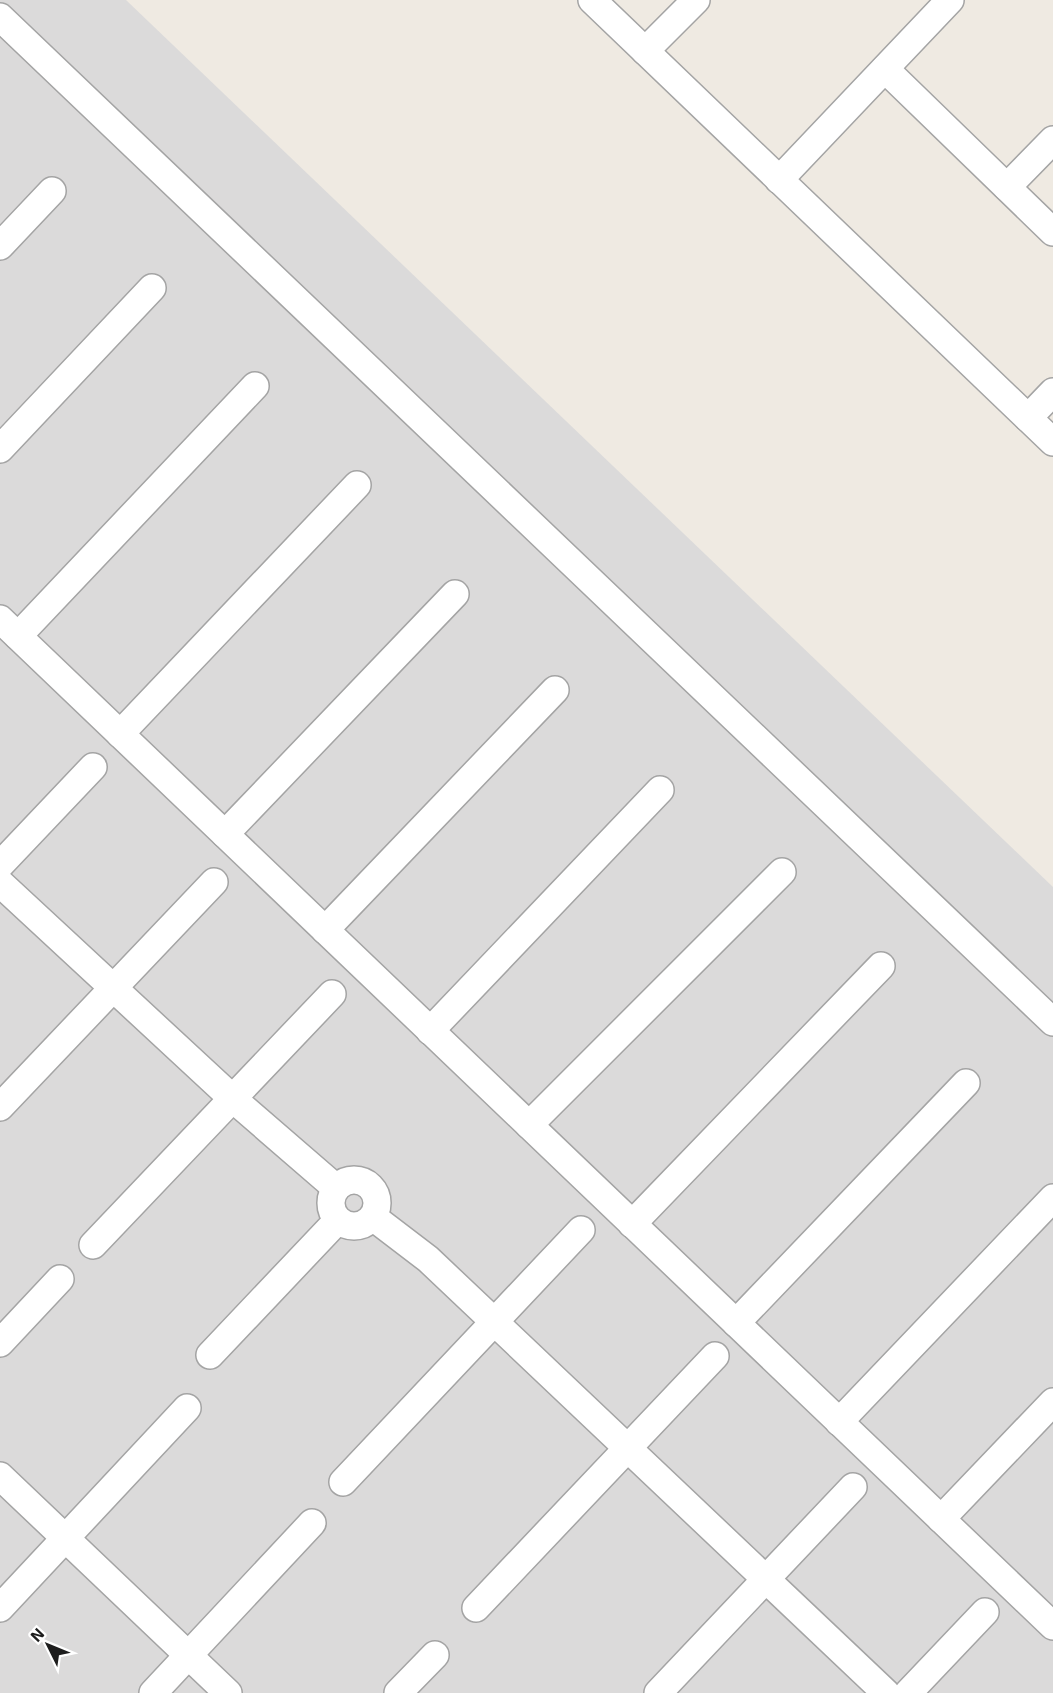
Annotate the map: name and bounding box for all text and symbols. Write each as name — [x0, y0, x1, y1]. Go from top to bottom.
north arrow — [18, 1615, 78, 1675]
text: N — [26, 1624, 48, 1645]

